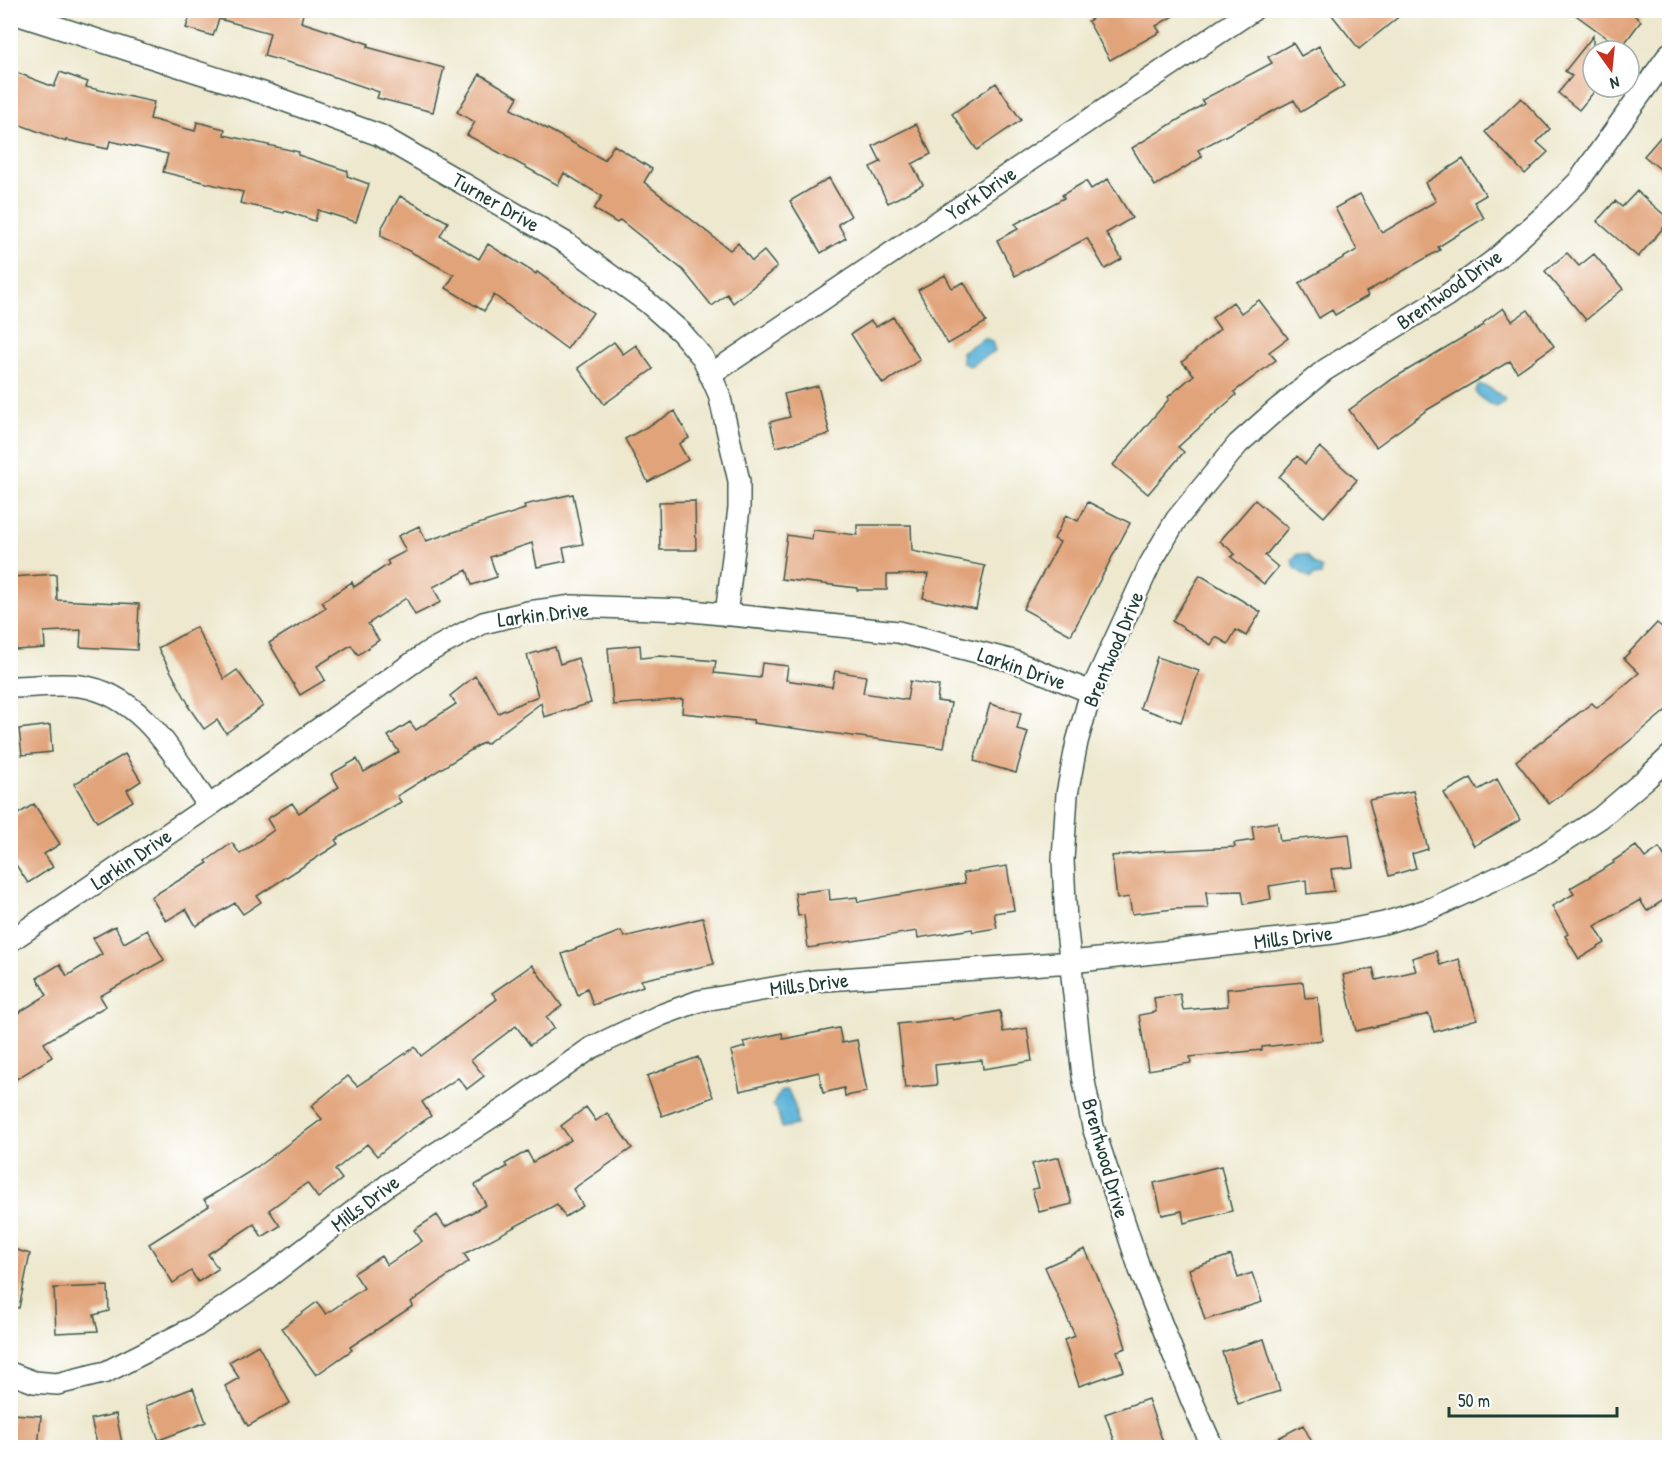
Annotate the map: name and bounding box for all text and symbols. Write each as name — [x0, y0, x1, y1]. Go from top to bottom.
north arrow — [1581, 39, 1641, 99]
text: N — [1607, 72, 1622, 95]
street label: York Drive — [940, 159, 1022, 227]
street label: Turner Drive — [447, 165, 545, 239]
street label: Brentwood Drive — [1390, 242, 1508, 336]
street label: Brentwood Drive — [1076, 587, 1150, 711]
street label: Larkin Drive — [496, 594, 590, 634]
street label: Larkin Drive — [974, 639, 1070, 697]
street label: Larkin Drive — [85, 821, 177, 897]
street label: Mills Drive — [1252, 918, 1334, 956]
street label: Mills Drive — [768, 965, 850, 1003]
street label: Brentwood Drive — [1075, 1095, 1137, 1221]
street label: Mills Drive — [325, 1168, 405, 1238]
scale bar — [1449, 1380, 1617, 1418]
text: 50 m — [1458, 1388, 1490, 1413]

